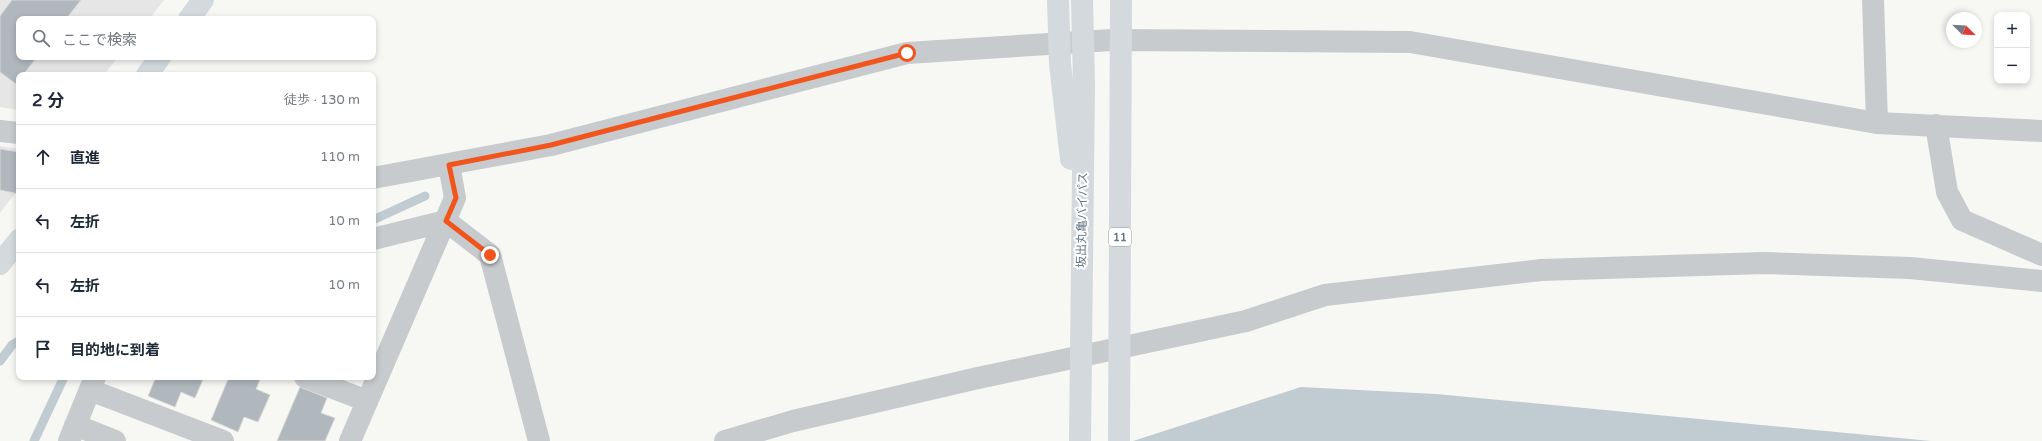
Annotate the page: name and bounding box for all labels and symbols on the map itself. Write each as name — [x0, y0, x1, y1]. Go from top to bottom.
north arrow — [1946, 12, 1982, 48]
route start — [898, 44, 916, 62]
street label: 坂出丸亀バイパス — [1074, 172, 1090, 268]
road number: 11 — [1109, 228, 1131, 246]
route end — [481, 246, 499, 264]

